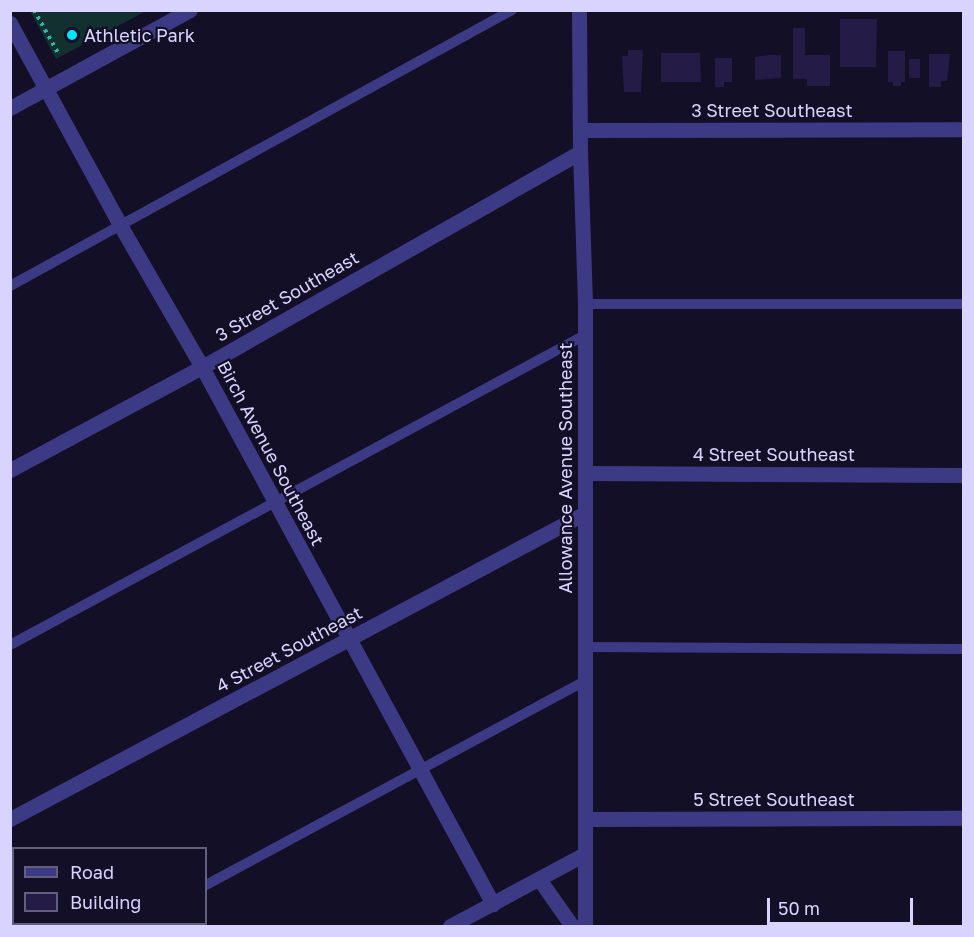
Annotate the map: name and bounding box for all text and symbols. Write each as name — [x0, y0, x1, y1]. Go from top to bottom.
place label: Athletic Park — [84, 24, 195, 46]
marker: Athletic Park — [65, 28, 79, 42]
street label: 3 Street Southeast — [691, 99, 853, 121]
street label: 3 Street Southeast — [212, 246, 362, 346]
street label: Allowance Avenue Southeast — [554, 343, 576, 593]
street label: Birch Avenue Southeast — [213, 357, 329, 549]
street label: 4 Street Southeast — [693, 443, 855, 465]
street label: 4 Street Southeast — [212, 601, 366, 697]
street label: 5 Street Southeast — [693, 788, 855, 810]
legend — [12, 847, 207, 925]
text: Road — [70, 861, 114, 883]
scale bar — [770, 886, 916, 924]
text: Building — [70, 891, 141, 913]
text: 50 m — [778, 897, 820, 919]

